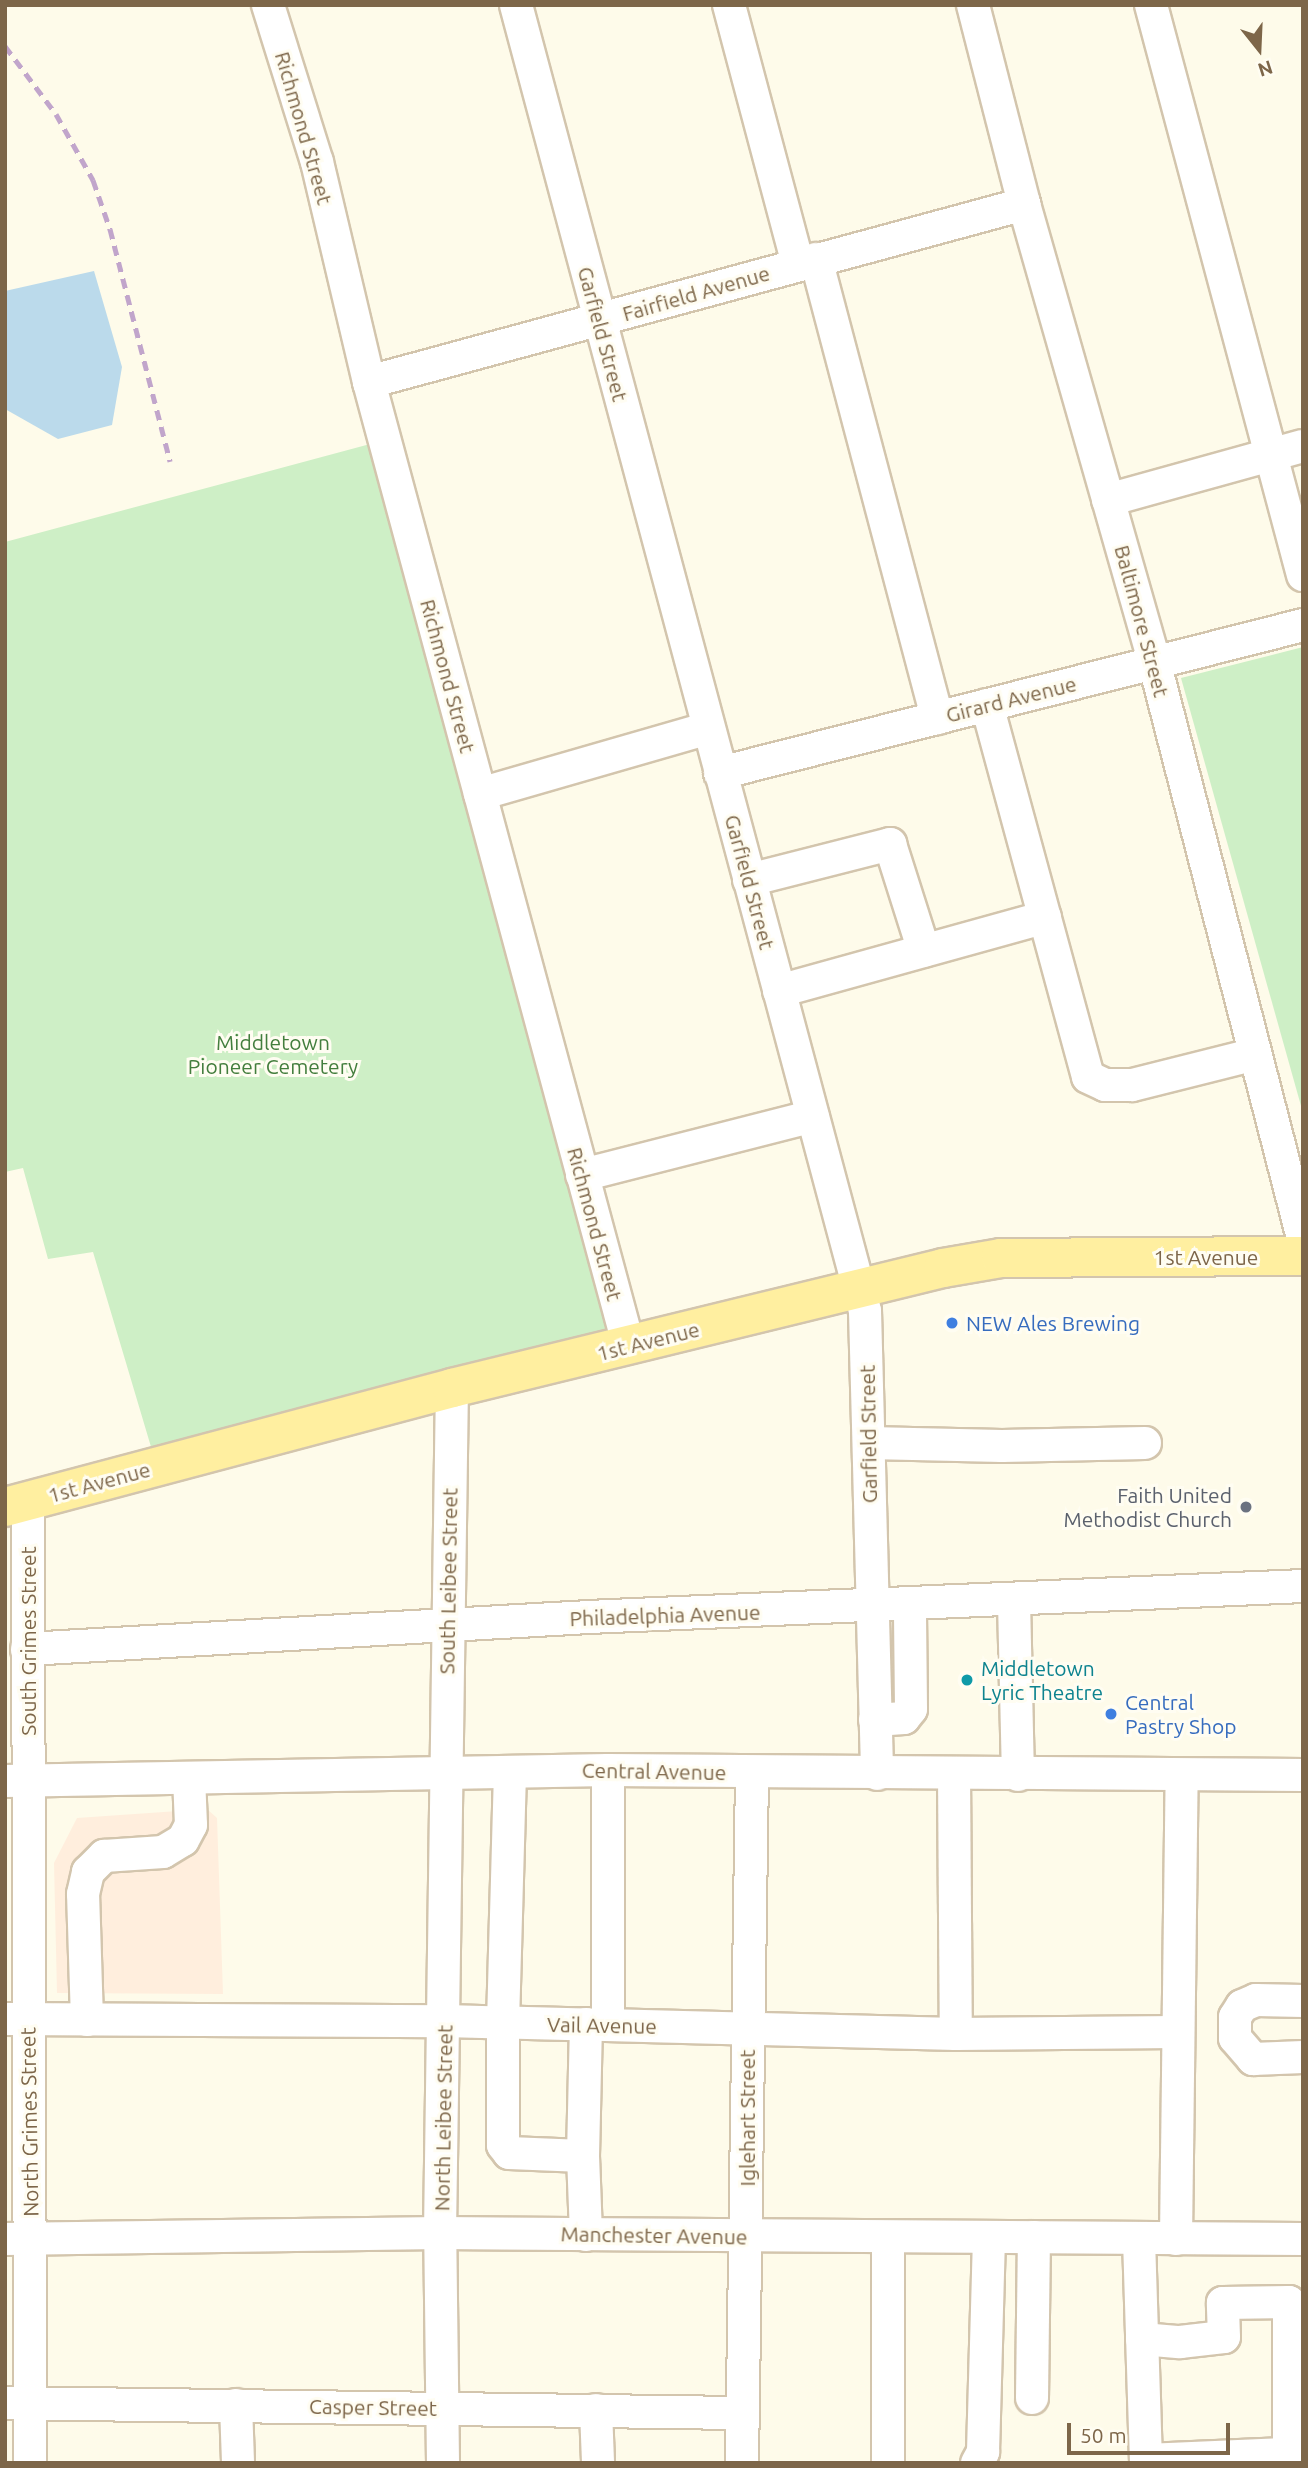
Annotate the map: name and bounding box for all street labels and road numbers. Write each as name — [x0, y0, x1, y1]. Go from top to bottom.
street label: Richmond Street — [270, 49, 338, 207]
street label: Fairfield Avenue — [619, 260, 773, 326]
street label: Garfield Street — [573, 264, 633, 404]
street label: Baltimore Street — [1110, 542, 1174, 700]
street label: Richmond Street — [415, 596, 481, 756]
street label: Girard Avenue — [943, 671, 1079, 727]
street label: Garfield Street — [720, 812, 780, 952]
street label: Richmond Street — [562, 1144, 628, 1304]
street label: 1st Avenue — [1154, 1244, 1258, 1270]
street label: 1st Avenue — [594, 1316, 702, 1366]
street label: Garfield Street — [854, 1364, 882, 1504]
street label: 1st Avenue — [45, 1456, 153, 1508]
street label: South Leibee Street — [434, 1487, 462, 1675]
street label: South Grimes Street — [15, 1546, 41, 1736]
street label: Philadelphia Avenue — [569, 1599, 761, 1631]
street label: Central Avenue — [582, 1757, 726, 1785]
street label: Vail Avenue — [547, 2011, 657, 2039]
street label: North Leibee Street — [429, 2025, 457, 2211]
street label: North Grimes Street — [15, 2027, 43, 2217]
street label: Iglehart Street — [734, 2050, 760, 2186]
street label: Manchester Avenue — [560, 2221, 748, 2249]
street label: Casper Street — [309, 2393, 437, 2421]

